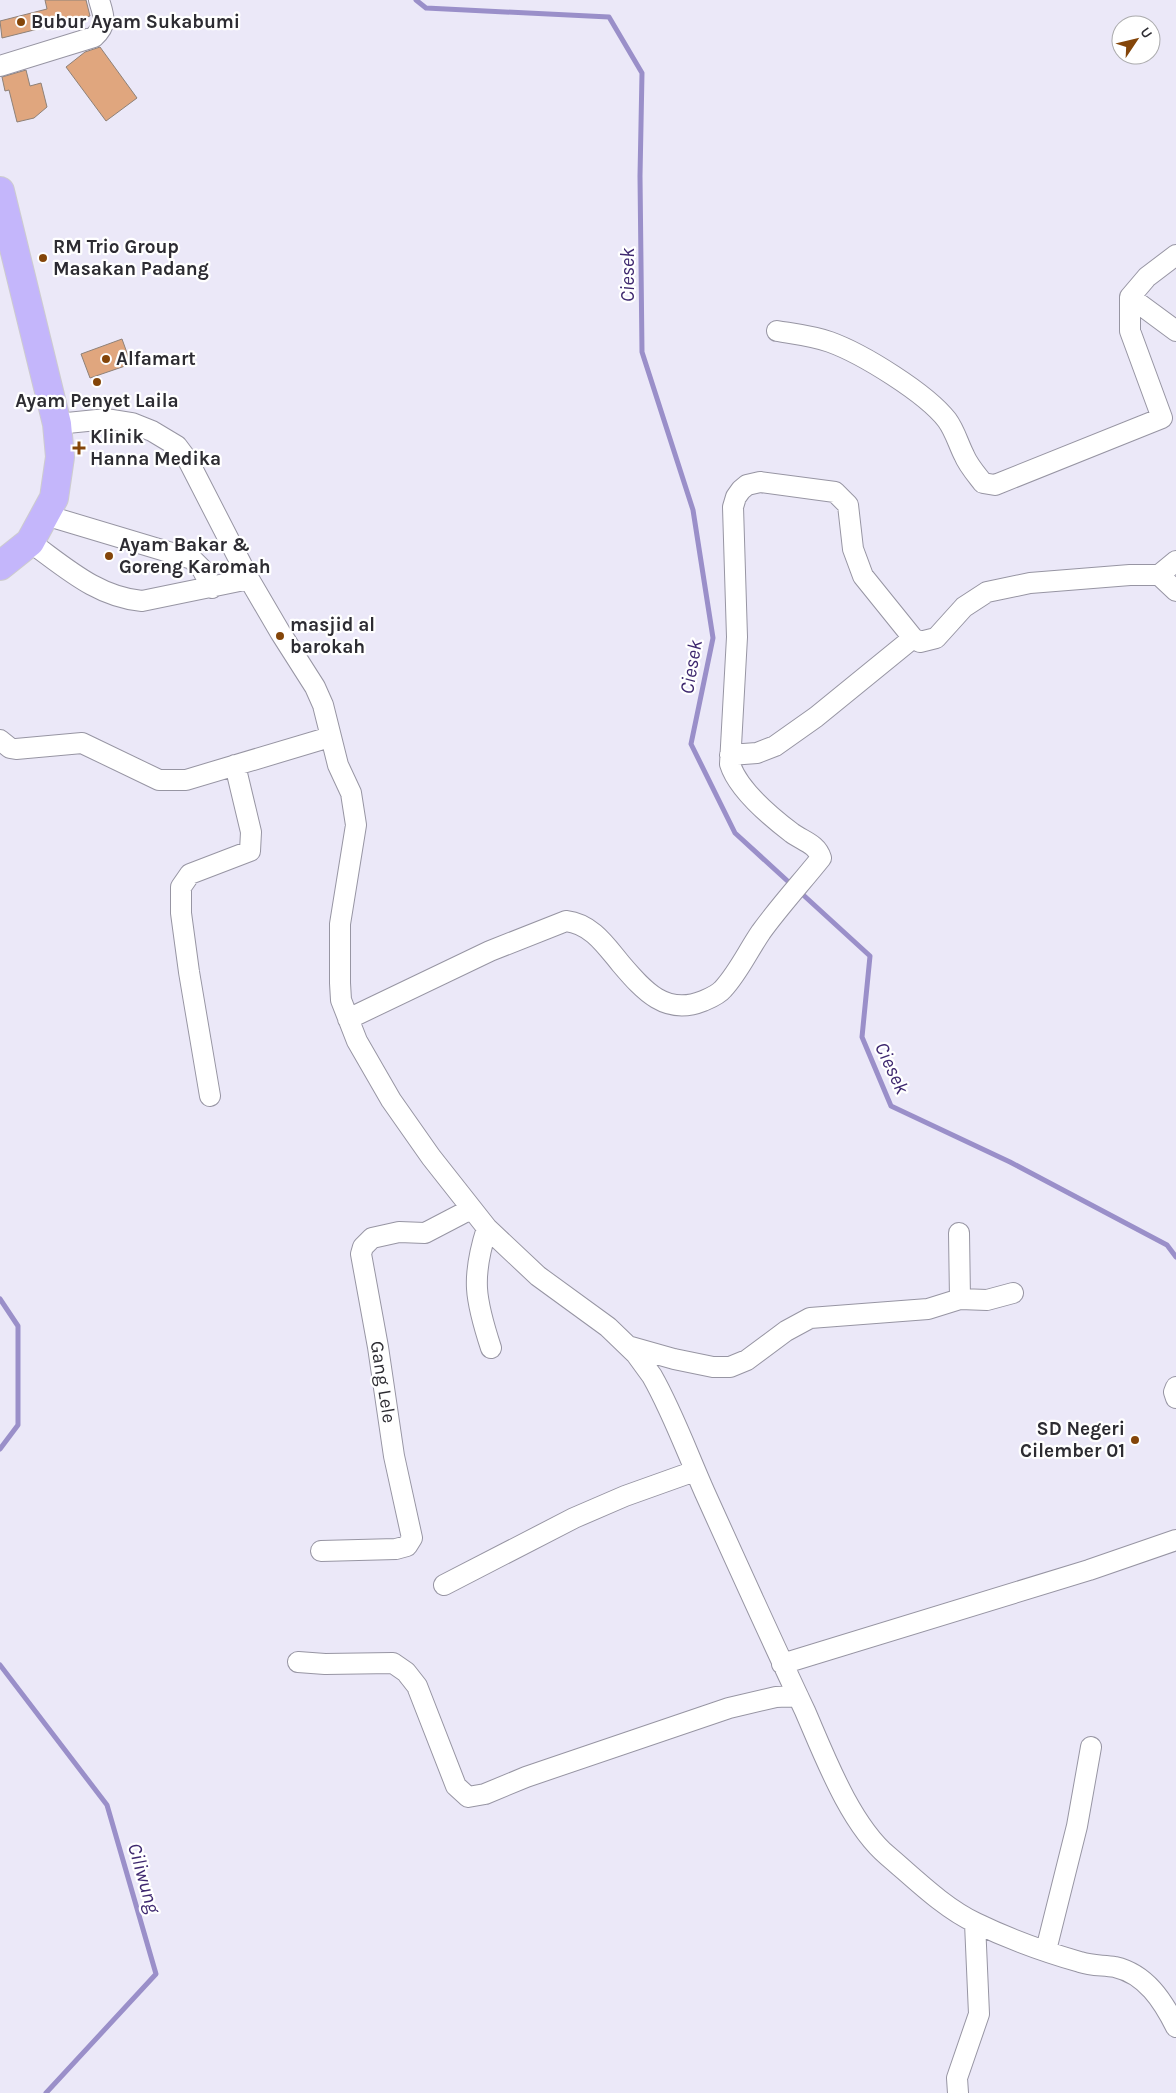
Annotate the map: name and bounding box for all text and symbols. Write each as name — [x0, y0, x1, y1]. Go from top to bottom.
place label: Bubur Ayam Sukabumi — [31, 11, 240, 33]
north arrow — [1111, 15, 1161, 65]
marker: Bubur Ayam Sukabumi — [15, 16, 27, 28]
text: U — [1137, 24, 1156, 42]
place label: RM Trio Group Masakan Padang — [53, 236, 209, 280]
water label: Ciesek — [616, 247, 639, 302]
marker: RM Trio Group Masakan Padang — [37, 252, 49, 264]
place label: Alfamart — [116, 348, 196, 370]
marker: Alfamart — [100, 353, 112, 365]
marker: Ayam Penyet Laila — [91, 376, 103, 388]
place label: Ayam Penyet Laila — [15, 390, 179, 412]
place label: Klinik Hanna Medika — [90, 426, 221, 470]
marker: Klinik Hanna Medika — [72, 441, 86, 455]
place label: Ayam Bakar & Goreng Karomah — [119, 534, 271, 578]
marker: Ayam Bakar & Goreng Karomah — [103, 550, 115, 562]
place label: masjid al barokah — [290, 614, 375, 658]
marker: masjid al barokah — [274, 630, 286, 642]
water label: Ciesek — [675, 637, 707, 696]
water label: Ciesek — [870, 1038, 914, 1098]
street label: Gang Lele — [366, 1339, 400, 1425]
place label: SD Negeri Cilember 01 — [1020, 1418, 1125, 1462]
marker: SD Negeri Cilember 01 — [1129, 1434, 1141, 1446]
water label: Ciliwung — [123, 1840, 165, 1916]

